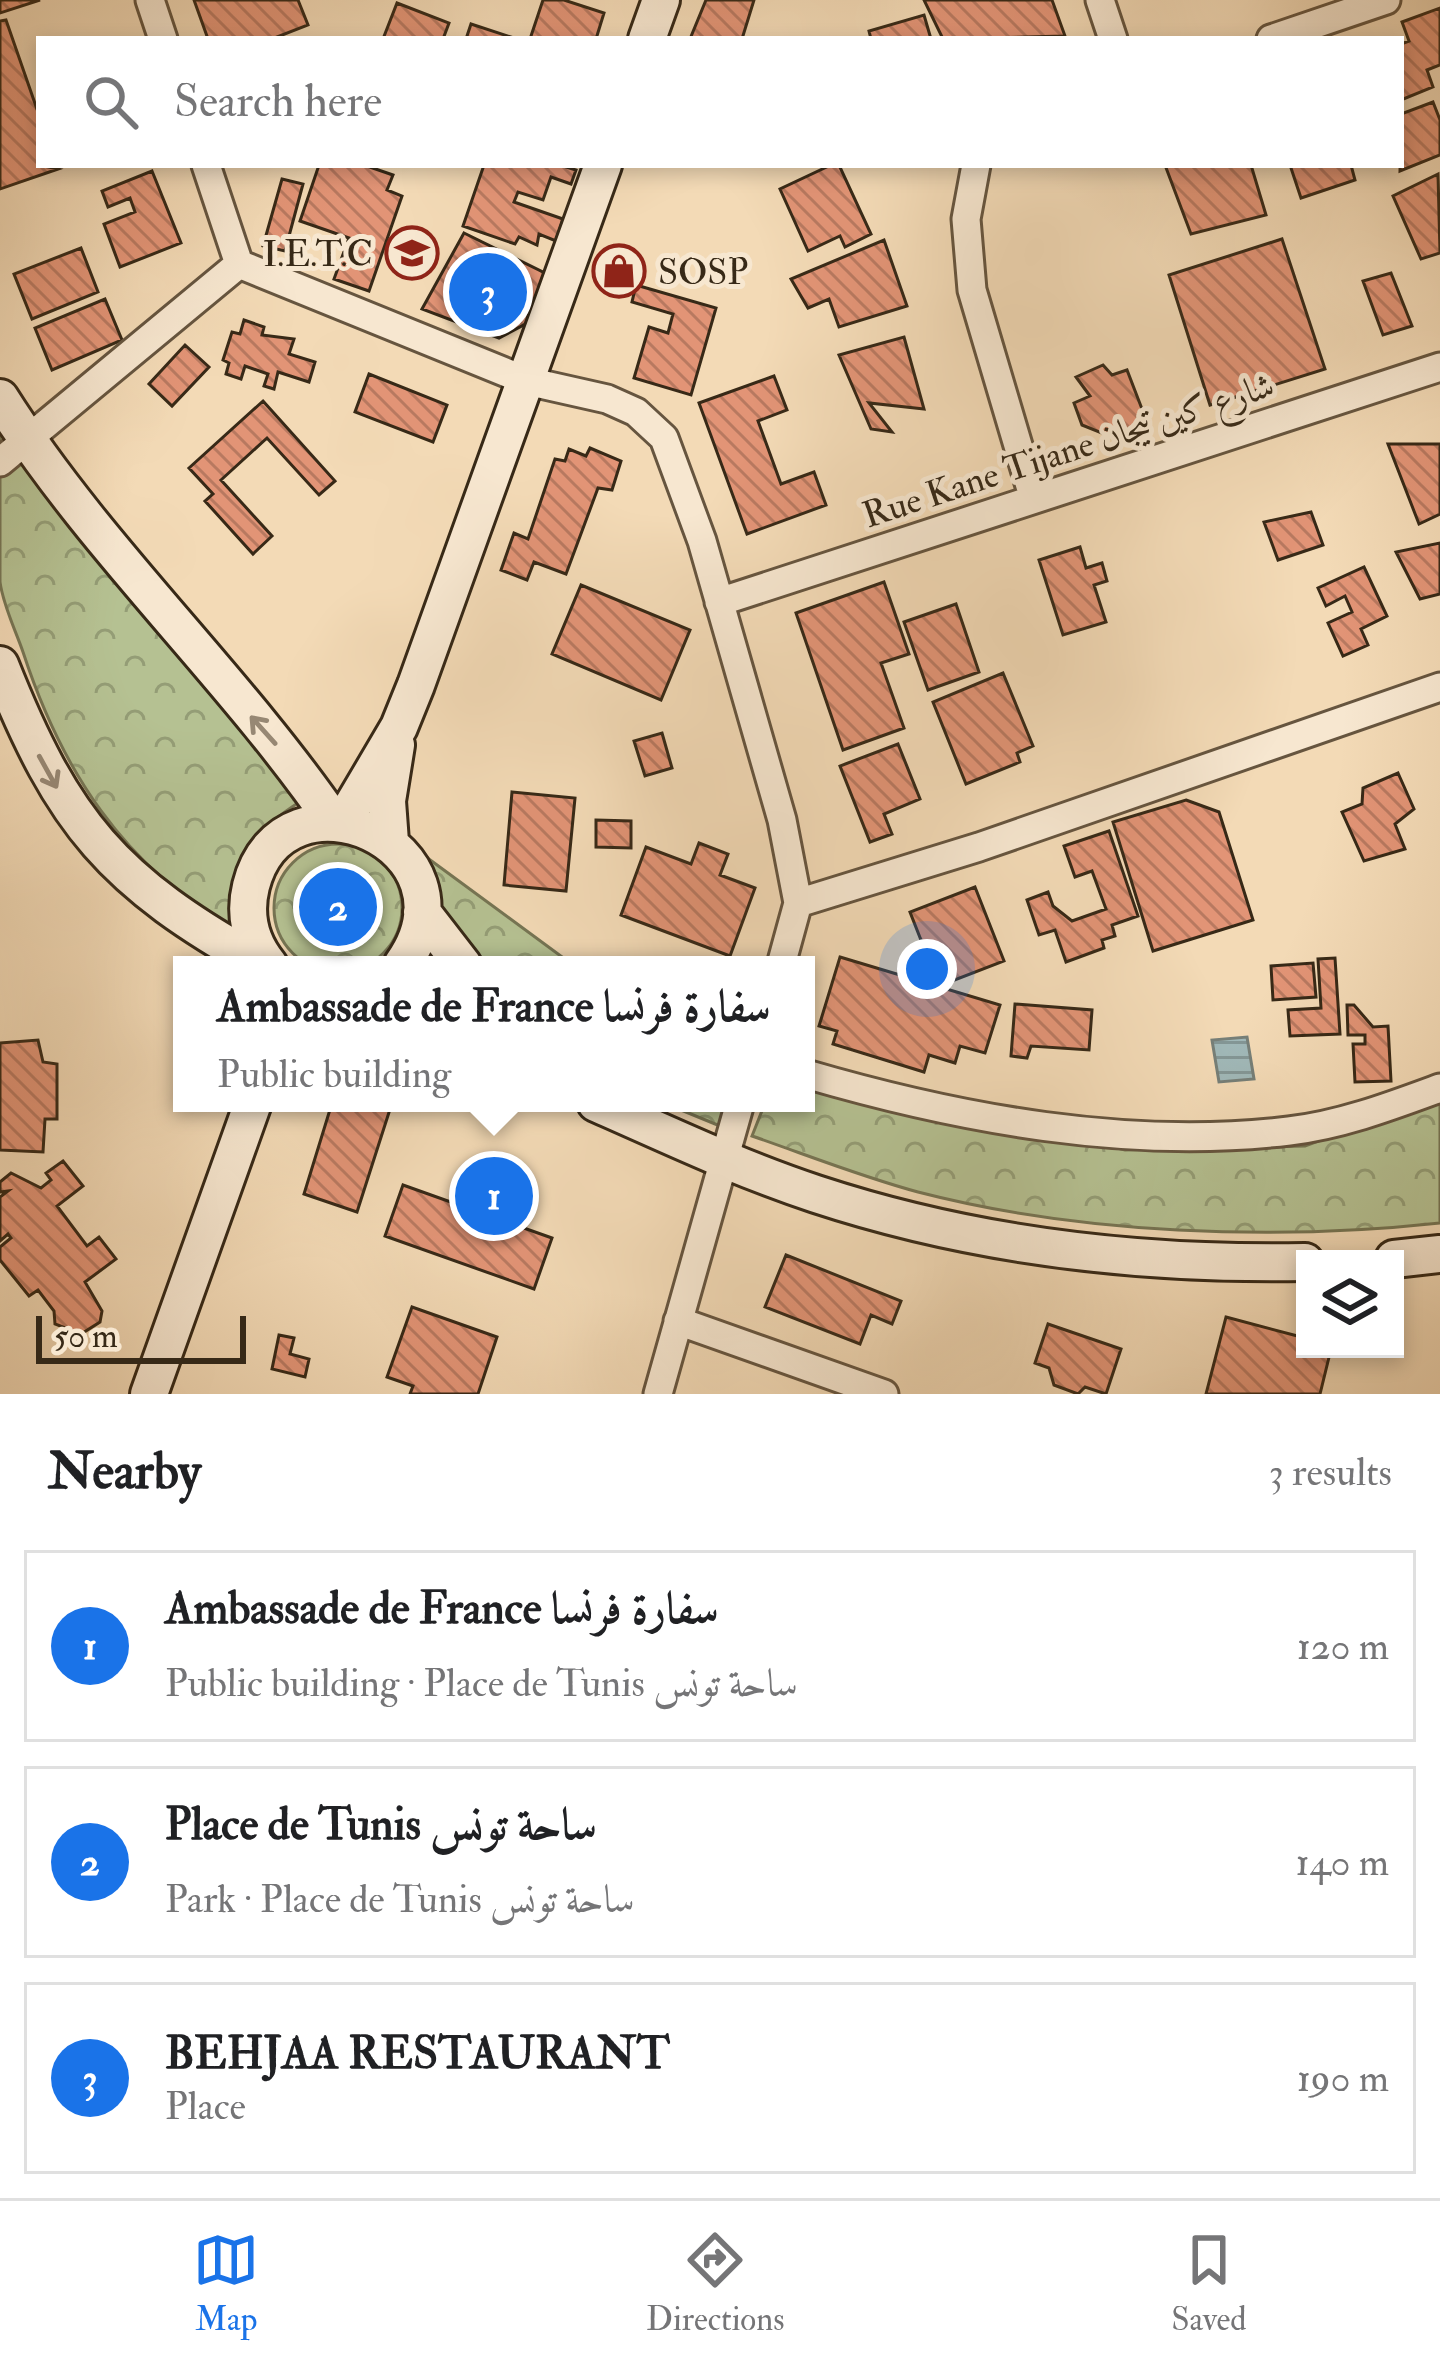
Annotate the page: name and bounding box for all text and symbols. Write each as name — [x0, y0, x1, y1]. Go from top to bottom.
search box — [36, 36, 1404, 168]
icon: search — [78, 69, 144, 135]
text: Search here — [174, 74, 382, 130]
school or university icon: I.E.T.C — [384, 225, 440, 281]
place label: I.E.T.C — [263, 232, 373, 277]
shop icon: SOSP — [591, 243, 647, 299]
pin: 3 — [449, 247, 527, 337]
place label: SOSP — [658, 250, 748, 295]
street label: Rue Kane Tijane شارع كين تيجان — [857, 363, 1282, 545]
one-way arrow — [250, 715, 277, 746]
one-way arrow — [37, 753, 60, 788]
pin: 2 — [299, 862, 377, 952]
your location — [897, 939, 957, 999]
popup — [173, 956, 815, 1112]
text: Ambassade de France سفارة فرنسا — [217, 979, 771, 1035]
text: Public building — [217, 1050, 451, 1099]
pin: 1 — [455, 1151, 533, 1241]
map controls — [1296, 1250, 1404, 1358]
button: layers — [1296, 1250, 1404, 1358]
scale bar — [36, 1310, 246, 1363]
text: 50 m — [54, 1316, 118, 1357]
text: Nearby — [48, 1440, 201, 1504]
text: 3 results — [1269, 1448, 1392, 1497]
text: Ambassade de France سفارة فرنسا — [165, 1581, 719, 1637]
text: 1 — [83, 1622, 97, 1671]
text: 120 m — [1297, 1622, 1389, 1671]
text: Public building · Place de Tunis ساحة تونس — [165, 1659, 798, 1708]
text: Place de Tunis ساحة تونس — [165, 1797, 597, 1853]
text: 2 — [80, 1838, 100, 1887]
text: 140 m — [1296, 1838, 1389, 1887]
text: Park · Place de Tunis ساحة تونس — [165, 1875, 635, 1924]
text: BEHJAA RESTAURANT — [165, 2026, 670, 2082]
text: 3 — [83, 2054, 97, 2103]
text: 190 m — [1297, 2054, 1389, 2103]
text: Place — [165, 2082, 246, 2131]
tab: Map — [193, 2227, 259, 2340]
tab: Directions — [646, 2227, 785, 2340]
tab: Saved — [1171, 2227, 1247, 2340]

